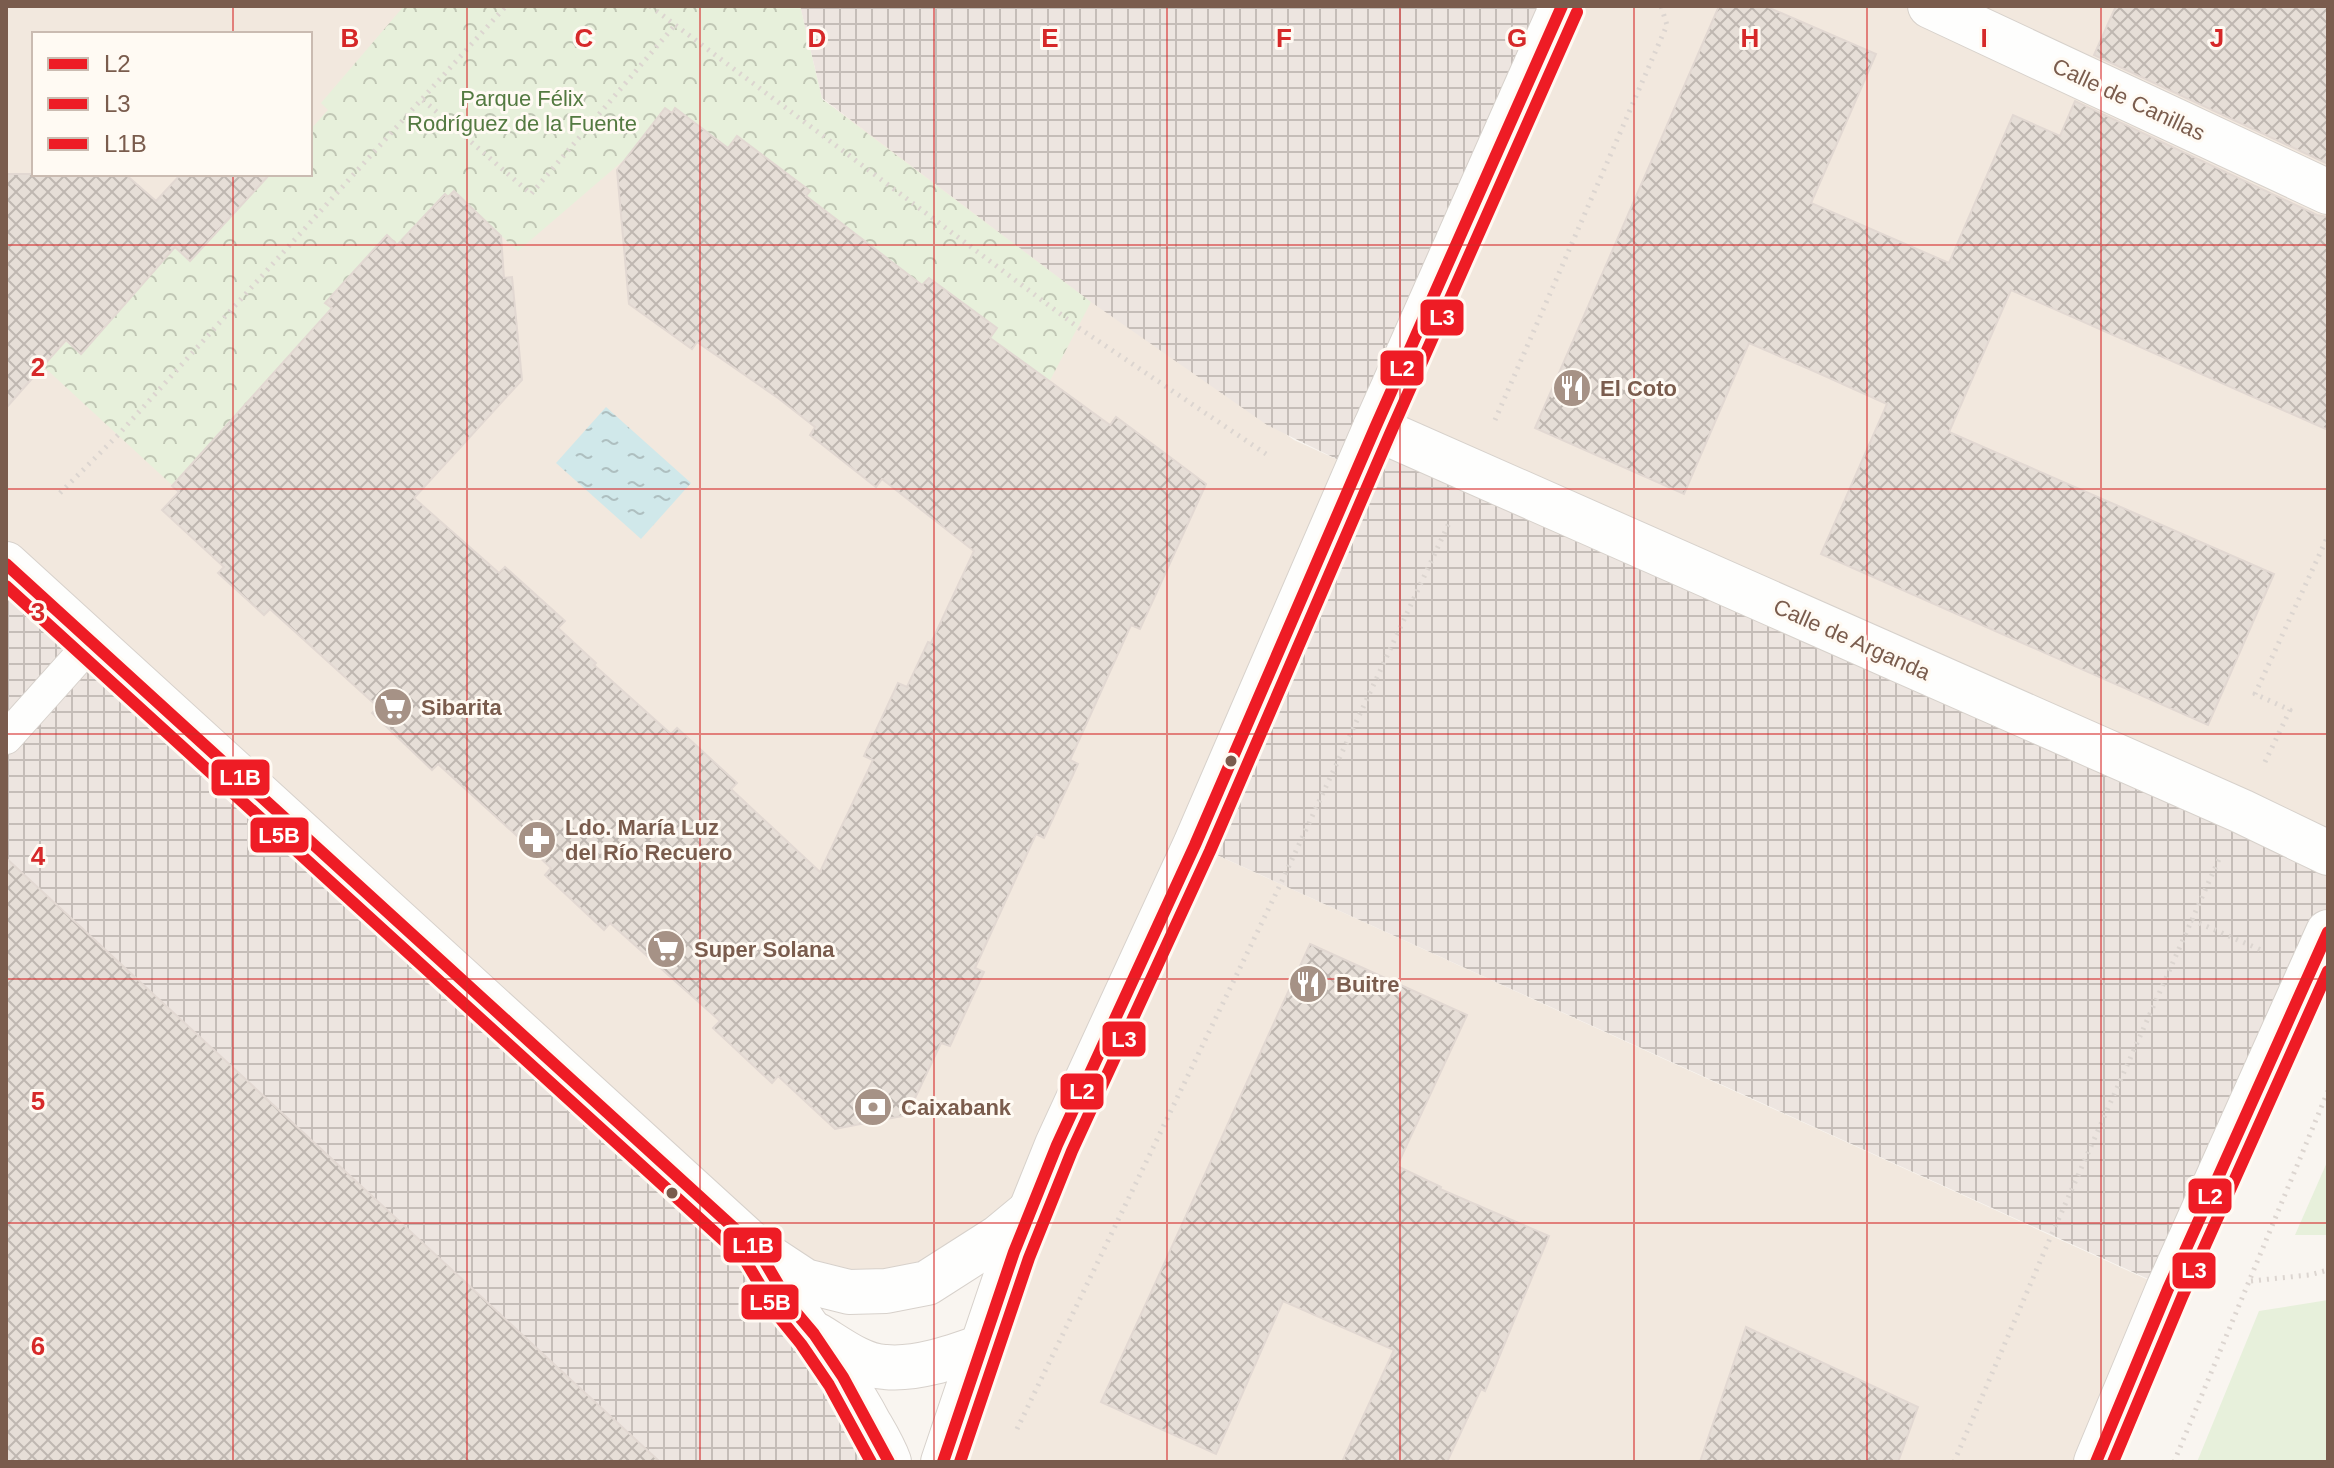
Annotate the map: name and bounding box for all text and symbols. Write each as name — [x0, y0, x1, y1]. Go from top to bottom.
text: B — [341, 23, 359, 53]
text: C — [575, 23, 594, 53]
text: D — [808, 23, 826, 53]
text: E — [1041, 23, 1059, 53]
text: F — [1276, 23, 1292, 53]
text: G — [1507, 23, 1527, 53]
text: H — [1741, 23, 1759, 53]
text: I — [1980, 23, 1988, 53]
text: J — [2210, 23, 2224, 53]
legend — [32, 32, 312, 176]
text: L2 — [104, 50, 131, 77]
street label: Calle de Canillas — [2049, 53, 2209, 146]
park label: Parque Félix Rodríguez de la Fuente — [407, 86, 637, 136]
text: L3 — [104, 90, 131, 117]
text: L1B — [104, 130, 147, 157]
line badge: L3 — [1419, 298, 1465, 337]
text: L3 — [1429, 305, 1455, 330]
line badge: L2 — [1379, 349, 1425, 387]
text: 2 — [31, 352, 45, 382]
text: L2 — [1389, 356, 1415, 381]
restaurant icon: El Coto — [1551, 367, 1593, 409]
place label: El Coto — [1600, 376, 1677, 401]
street label: Calle de Arganda — [1770, 594, 1935, 686]
text: 3 — [31, 597, 45, 627]
supermarket icon: Sibarita — [372, 686, 414, 728]
place label: Sibarita — [421, 695, 502, 720]
unlabelled marker — [1223, 753, 1239, 769]
line badge: L1B — [210, 758, 271, 797]
text: L1B — [219, 765, 261, 790]
place label: Ldo. María Luz del Río Recuero — [565, 815, 732, 865]
line badge: L5B — [249, 816, 310, 854]
pharmacy icon: Ldo. María Luz del Río Recuero — [516, 819, 558, 861]
text: L5B — [258, 823, 300, 848]
text: 4 — [31, 841, 46, 871]
supermarket icon: Super Solana — [645, 928, 687, 970]
place label: Super Solana — [694, 937, 835, 962]
restaurant icon: Buitre — [1287, 963, 1329, 1005]
place label: Buitre — [1336, 972, 1400, 997]
line badge: L3 — [1101, 1020, 1147, 1058]
text: L3 — [1111, 1027, 1137, 1052]
line badge: L2 — [1059, 1072, 1105, 1111]
text: L2 — [1069, 1079, 1095, 1104]
text: 5 — [31, 1086, 45, 1116]
bank icon: Caixabank — [852, 1086, 894, 1128]
place label: Caixabank — [901, 1095, 1012, 1120]
line badge: L2 — [2187, 1177, 2233, 1215]
text: L2 — [2197, 1184, 2223, 1209]
unlabelled marker — [664, 1185, 680, 1201]
line badge: L1B — [722, 1226, 783, 1264]
text: L1B — [732, 1233, 774, 1258]
line badge: L3 — [2171, 1251, 2217, 1290]
text: L3 — [2181, 1258, 2207, 1283]
line badge: L5B — [740, 1283, 800, 1321]
text: L5B — [749, 1290, 791, 1315]
text: 6 — [31, 1331, 45, 1361]

